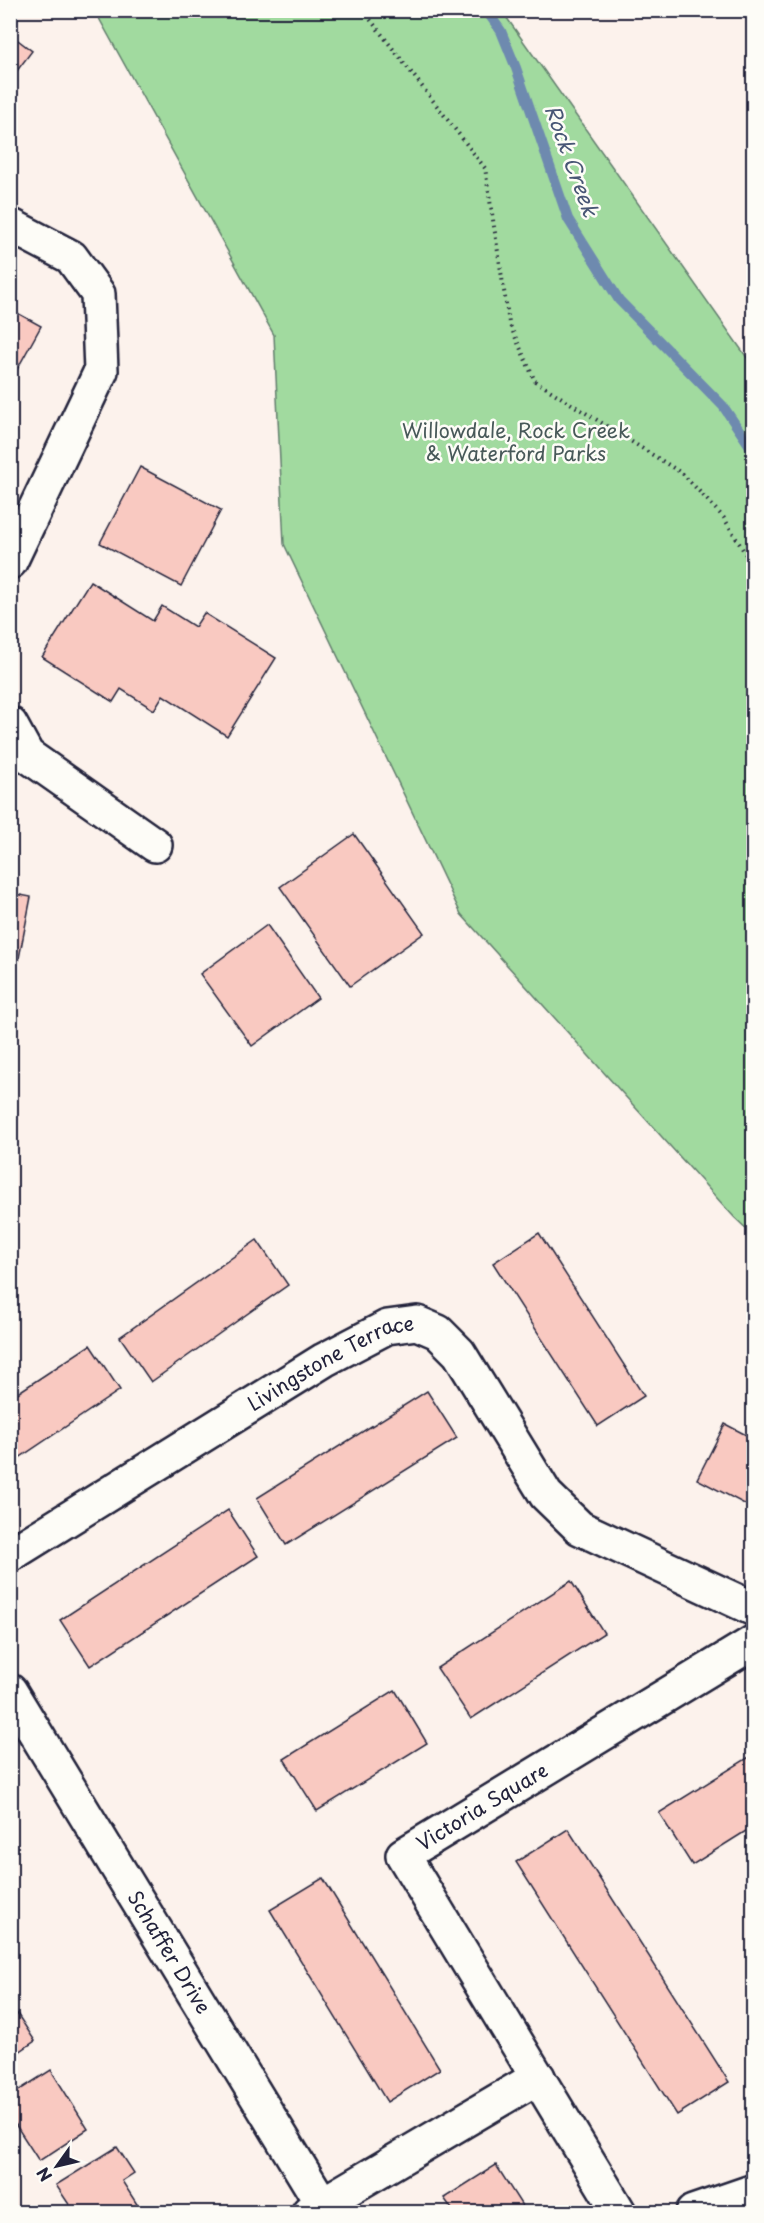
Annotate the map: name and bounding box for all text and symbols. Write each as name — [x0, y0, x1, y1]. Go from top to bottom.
water label: Rock Creek — [538, 100, 608, 222]
park label: Willowdale, Rock Creek & Waterford Parks — [402, 415, 630, 468]
street label: Livingstone Terrace — [241, 1308, 416, 1418]
street label: Victoria Square — [410, 1755, 553, 1858]
street label: Schaffer Drive — [121, 1885, 219, 2019]
north arrow — [27, 2136, 87, 2196]
text: N — [30, 2163, 57, 2187]

